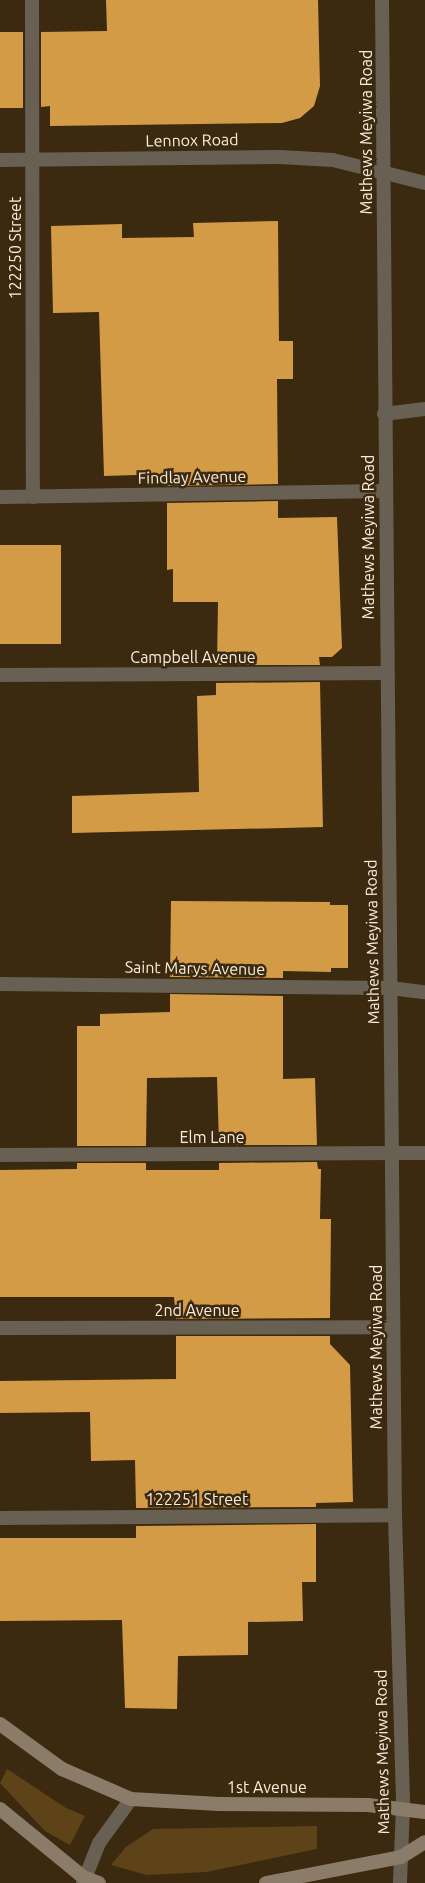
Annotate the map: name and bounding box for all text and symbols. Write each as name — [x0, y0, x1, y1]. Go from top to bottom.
street label: Mathews Meyiwa Road — [356, 50, 376, 214]
street label: Lennox Road — [145, 130, 239, 150]
street label: 122250 Street — [5, 197, 25, 299]
street label: Mathews Meyiwa Road — [358, 455, 378, 619]
street label: Findlay Avenue — [138, 466, 246, 488]
street label: Campbell Avenue — [130, 647, 256, 667]
street label: Mathews Meyiwa Road — [361, 859, 383, 1025]
street label: Saint Marys Avenue — [125, 957, 265, 979]
street label: Elm Lane — [180, 1127, 244, 1147]
street label: Mathews Meyiwa Road — [366, 1265, 386, 1429]
street label: 2nd Avenue — [154, 1300, 240, 1320]
street label: 122251 Street — [146, 1489, 248, 1509]
street label: Mathews Meyiwa Road — [371, 1669, 393, 1835]
street label: 1st Avenue — [227, 1777, 307, 1797]

